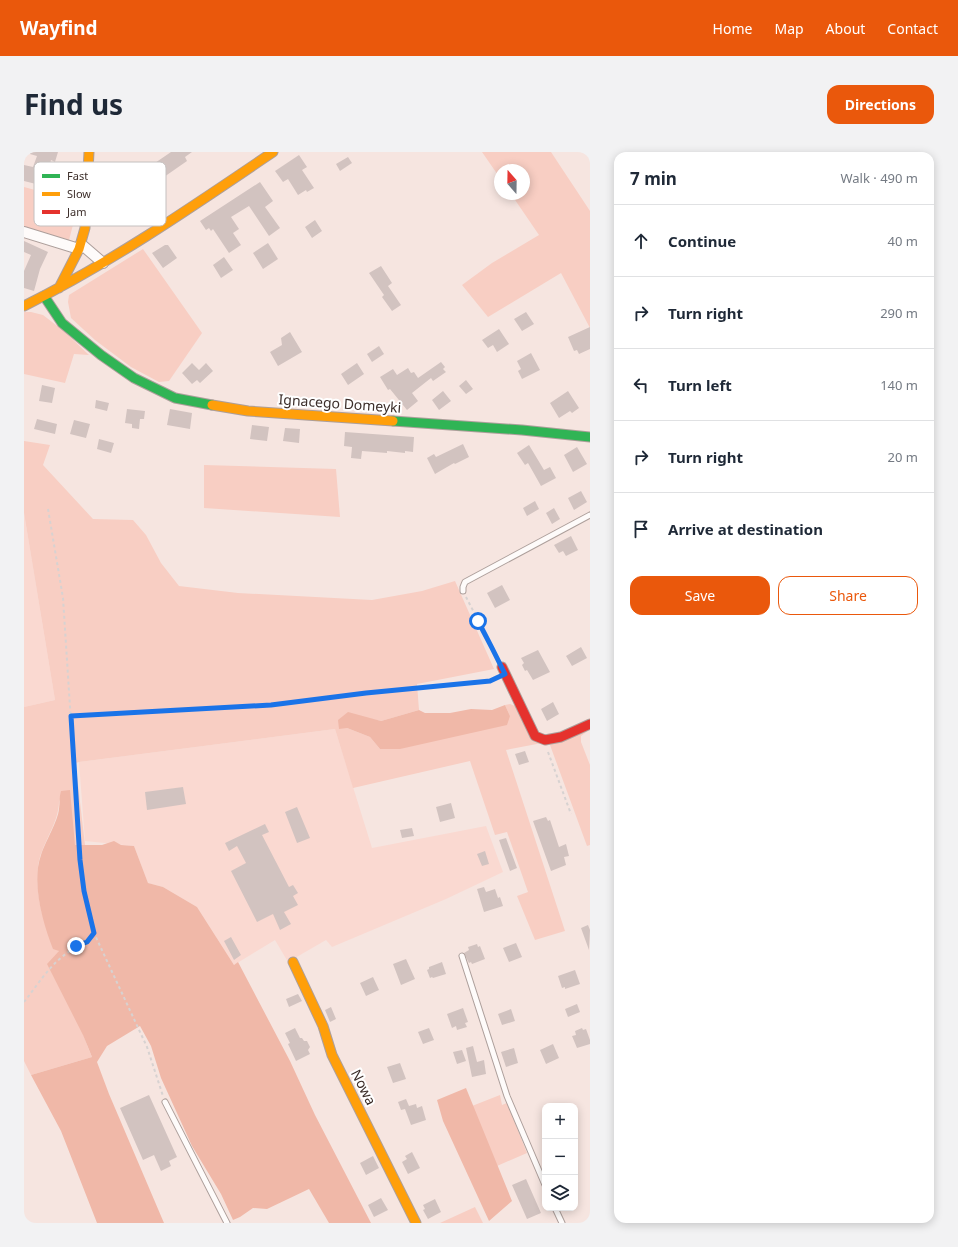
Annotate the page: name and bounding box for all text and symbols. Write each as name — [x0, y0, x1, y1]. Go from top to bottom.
text: Wayfind — [20, 15, 98, 41]
text: Home — [713, 19, 752, 38]
text: Map — [774, 19, 804, 38]
text: About — [826, 19, 865, 38]
text: Contact — [887, 19, 938, 38]
text: Find us — [24, 85, 123, 123]
button: Directions — [827, 85, 934, 124]
legend — [34, 162, 166, 226]
north arrow — [494, 164, 530, 200]
text: 7 min — [630, 167, 677, 190]
text: Fast — [67, 168, 88, 183]
text: Walk · 490 m — [840, 169, 918, 187]
text: Slow — [67, 186, 91, 201]
text: Jam — [66, 204, 86, 219]
icon: ahead — [630, 230, 652, 252]
text: Continue — [668, 231, 736, 251]
text: 40 m — [888, 232, 918, 250]
icon: right — [630, 302, 652, 324]
text: Turn right — [668, 303, 743, 323]
text: 290 m — [880, 304, 918, 322]
icon: left — [630, 374, 652, 396]
text: Turn left — [668, 375, 732, 395]
text: 140 m — [880, 376, 918, 394]
street label: Ignacego Domeyki — [278, 389, 402, 417]
icon: right — [630, 446, 652, 468]
text: Turn right — [668, 447, 743, 467]
text: 20 m — [888, 448, 918, 466]
icon: arrive — [630, 518, 652, 540]
text: Arrive at destination — [668, 519, 823, 539]
button: Save — [630, 576, 770, 615]
button: Share — [778, 576, 918, 615]
route start — [469, 612, 487, 630]
route end — [67, 937, 85, 955]
street label: Nowa — [347, 1066, 381, 1108]
map controls — [542, 1103, 578, 1211]
button: + — [542, 1103, 578, 1139]
button: − — [542, 1139, 578, 1175]
button: layers — [542, 1175, 578, 1211]

